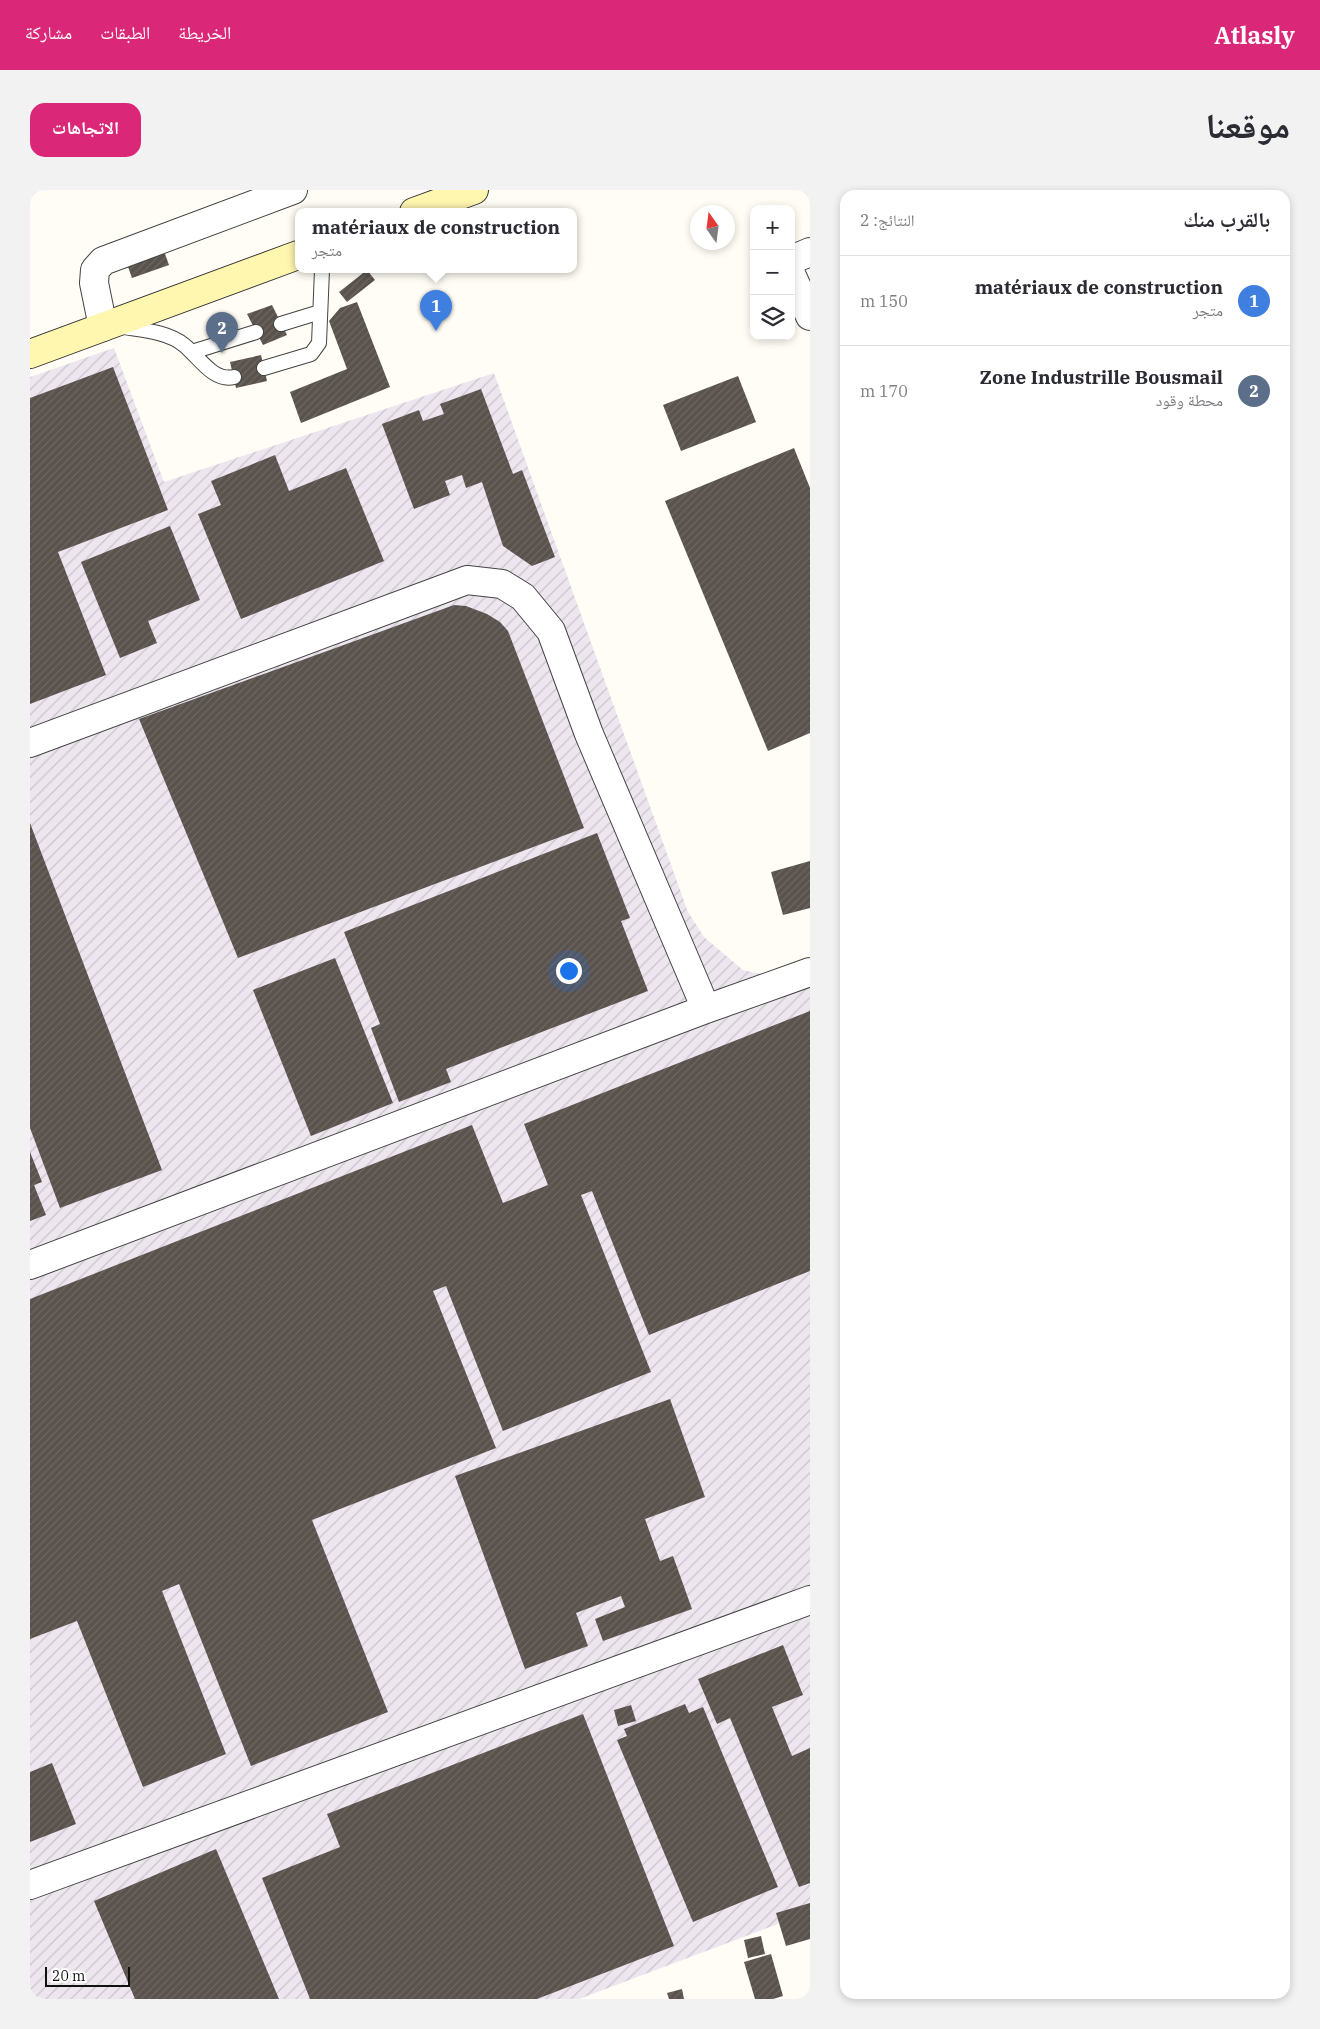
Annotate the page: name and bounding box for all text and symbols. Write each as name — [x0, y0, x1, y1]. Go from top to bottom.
text: Atlasly — [1214, 19, 1295, 51]
text: مشاركة — [25, 21, 72, 44]
text: الطبقات — [100, 21, 150, 44]
text: الخريطة — [178, 21, 231, 44]
text: موقعنا — [1205, 102, 1290, 148]
button: الاتجاهات — [30, 103, 141, 157]
north arrow — [690, 205, 735, 250]
map controls — [750, 205, 795, 340]
button: + — [750, 205, 795, 250]
text: بالقرب منك — [1183, 205, 1270, 233]
popup — [295, 208, 577, 273]
text: النتائج: 2 — [860, 210, 915, 230]
text: matériaux de construction — [312, 215, 560, 239]
text: متجر — [312, 240, 342, 260]
button: − — [750, 250, 795, 295]
text: matériaux de construction — [975, 275, 1223, 299]
pin: 1 — [420, 290, 452, 331]
text: 150 m — [860, 291, 908, 311]
text: 1 — [1249, 291, 1259, 311]
button: layers — [750, 295, 795, 340]
text: متجر — [1193, 300, 1223, 320]
pin: 2 — [206, 312, 238, 353]
text: Zone Industrille Bousmail — [980, 365, 1223, 389]
text: 170 m — [860, 381, 908, 401]
text: 2 — [1249, 381, 1259, 401]
text: محطة وقود — [1156, 390, 1223, 410]
your location — [556, 958, 582, 984]
scale bar — [45, 1964, 130, 1987]
text: 20 m — [52, 1967, 85, 1985]

